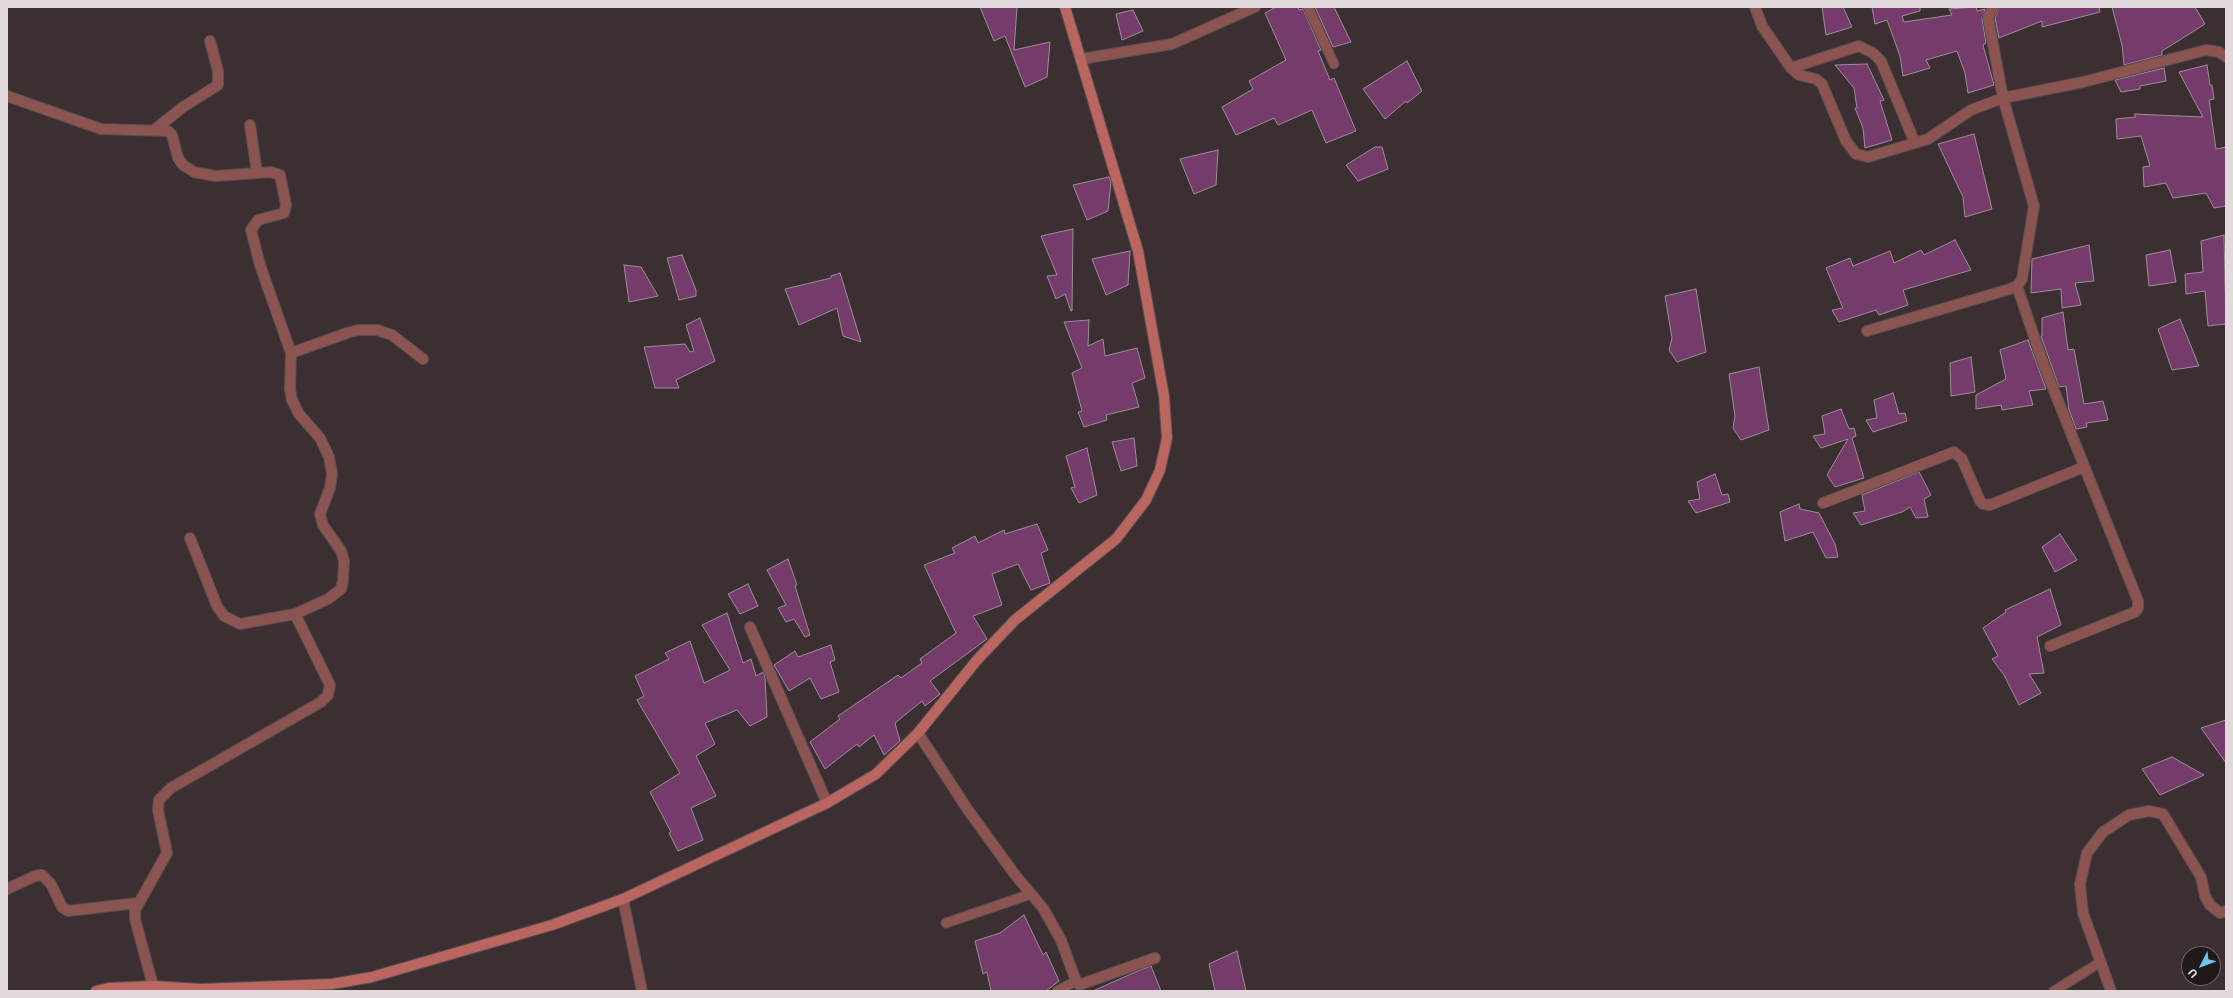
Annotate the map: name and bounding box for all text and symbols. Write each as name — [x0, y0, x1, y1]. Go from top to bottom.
north arrow — [2181, 946, 2221, 986]
text: U — [2184, 966, 2201, 982]

